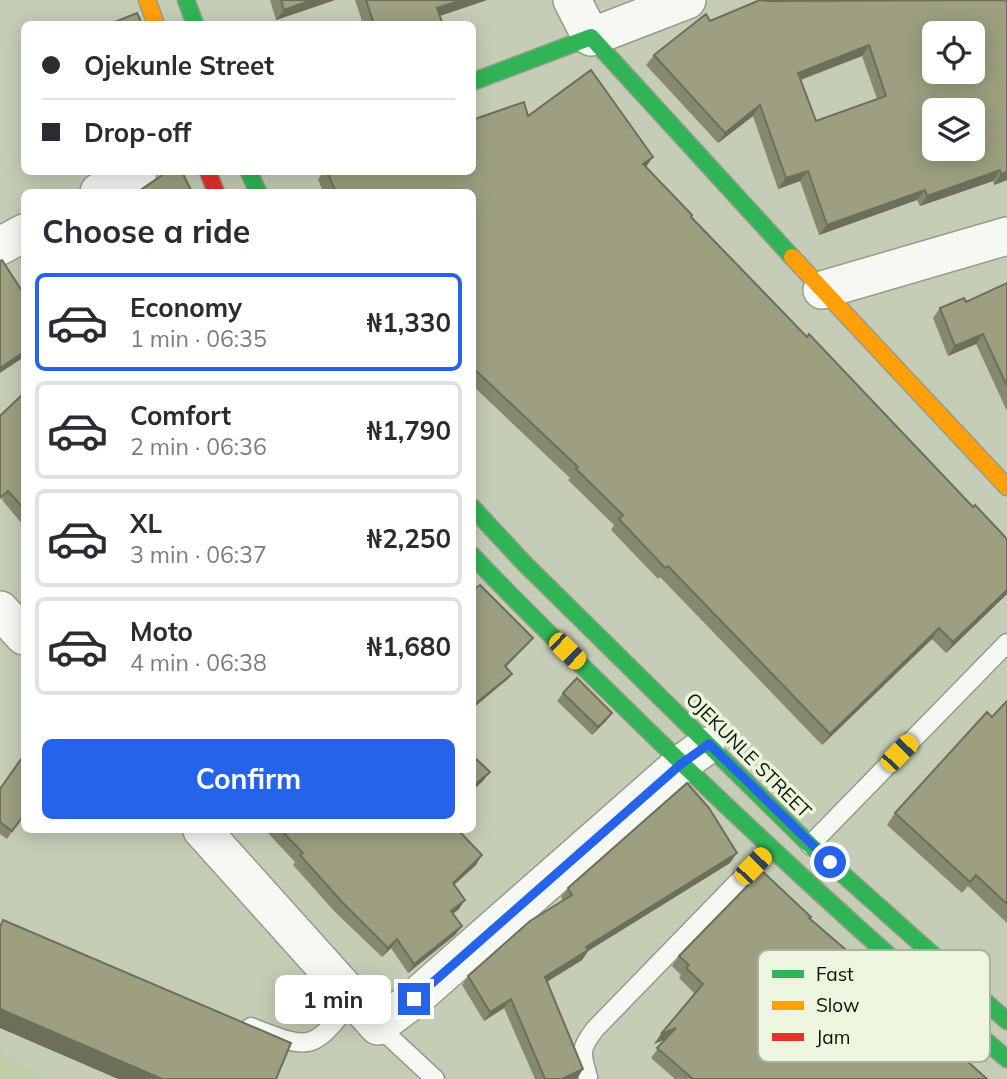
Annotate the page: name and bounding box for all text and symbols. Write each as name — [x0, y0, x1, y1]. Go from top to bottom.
map controls — [922, 21, 985, 161]
button: locate — [922, 21, 985, 84]
text: Ojekunle Street — [84, 49, 274, 82]
button: layers — [922, 98, 985, 161]
text: Drop-off — [84, 116, 191, 149]
text: Choose a ride — [42, 211, 250, 251]
icon: car — [46, 291, 109, 354]
text: Economy — [130, 291, 242, 324]
text: ₦1,330 — [367, 306, 451, 339]
text: 1 min · 06:35 — [130, 324, 267, 353]
icon: car — [46, 399, 109, 462]
text: Comfort — [130, 399, 231, 432]
text: ₦1,790 — [367, 414, 451, 447]
text: 2 min · 06:36 — [130, 432, 267, 461]
icon: car — [46, 507, 109, 570]
text: XL — [130, 507, 162, 540]
text: ₦2,250 — [367, 522, 451, 555]
text: 3 min · 06:37 — [130, 540, 267, 569]
icon: car — [46, 615, 109, 678]
text: Moto — [130, 615, 193, 648]
car — [545, 629, 590, 673]
text: ₦1,680 — [367, 630, 451, 663]
text: 4 min · 06:38 — [130, 648, 267, 677]
street label: OJEKUNLE STREET — [681, 687, 817, 823]
car — [877, 731, 922, 775]
button: Confirm — [42, 739, 455, 819]
car — [731, 844, 776, 888]
route start — [814, 846, 846, 878]
legend — [758, 950, 990, 1062]
text: Fast — [816, 962, 854, 986]
callout: 1 min — [274, 974, 390, 1024]
route end — [398, 983, 430, 1015]
text: 1 min — [303, 985, 363, 1014]
text: Slow — [816, 993, 860, 1017]
text: Jam — [816, 1025, 850, 1049]

